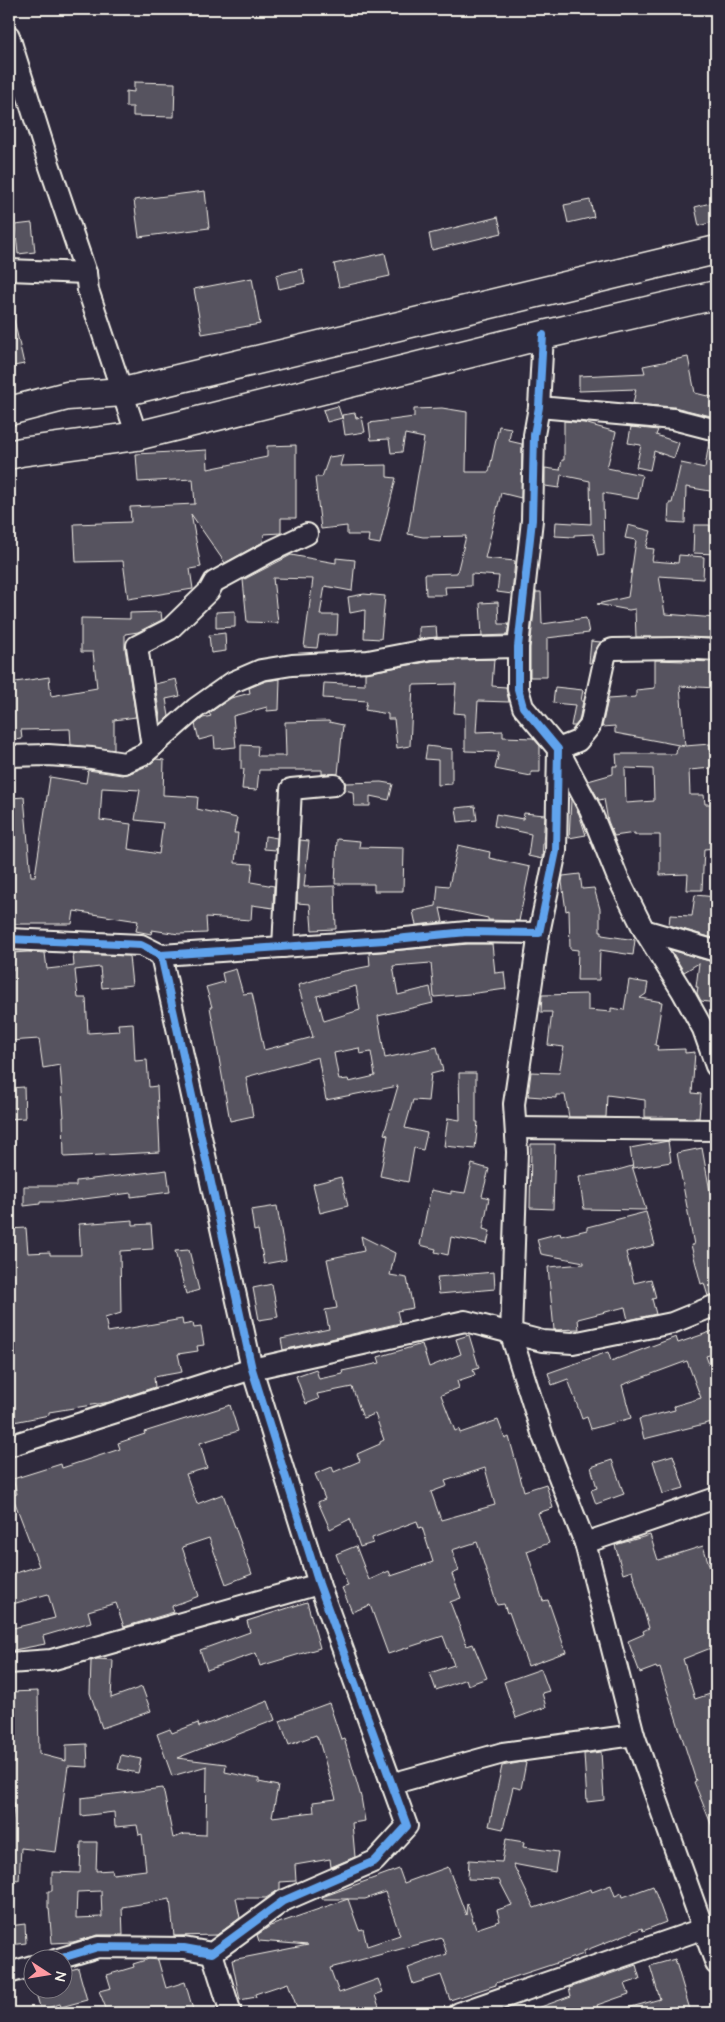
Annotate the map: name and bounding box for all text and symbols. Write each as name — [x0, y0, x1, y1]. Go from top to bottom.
north arrow — [22, 1950, 72, 2000]
text: N — [49, 1970, 70, 1983]

